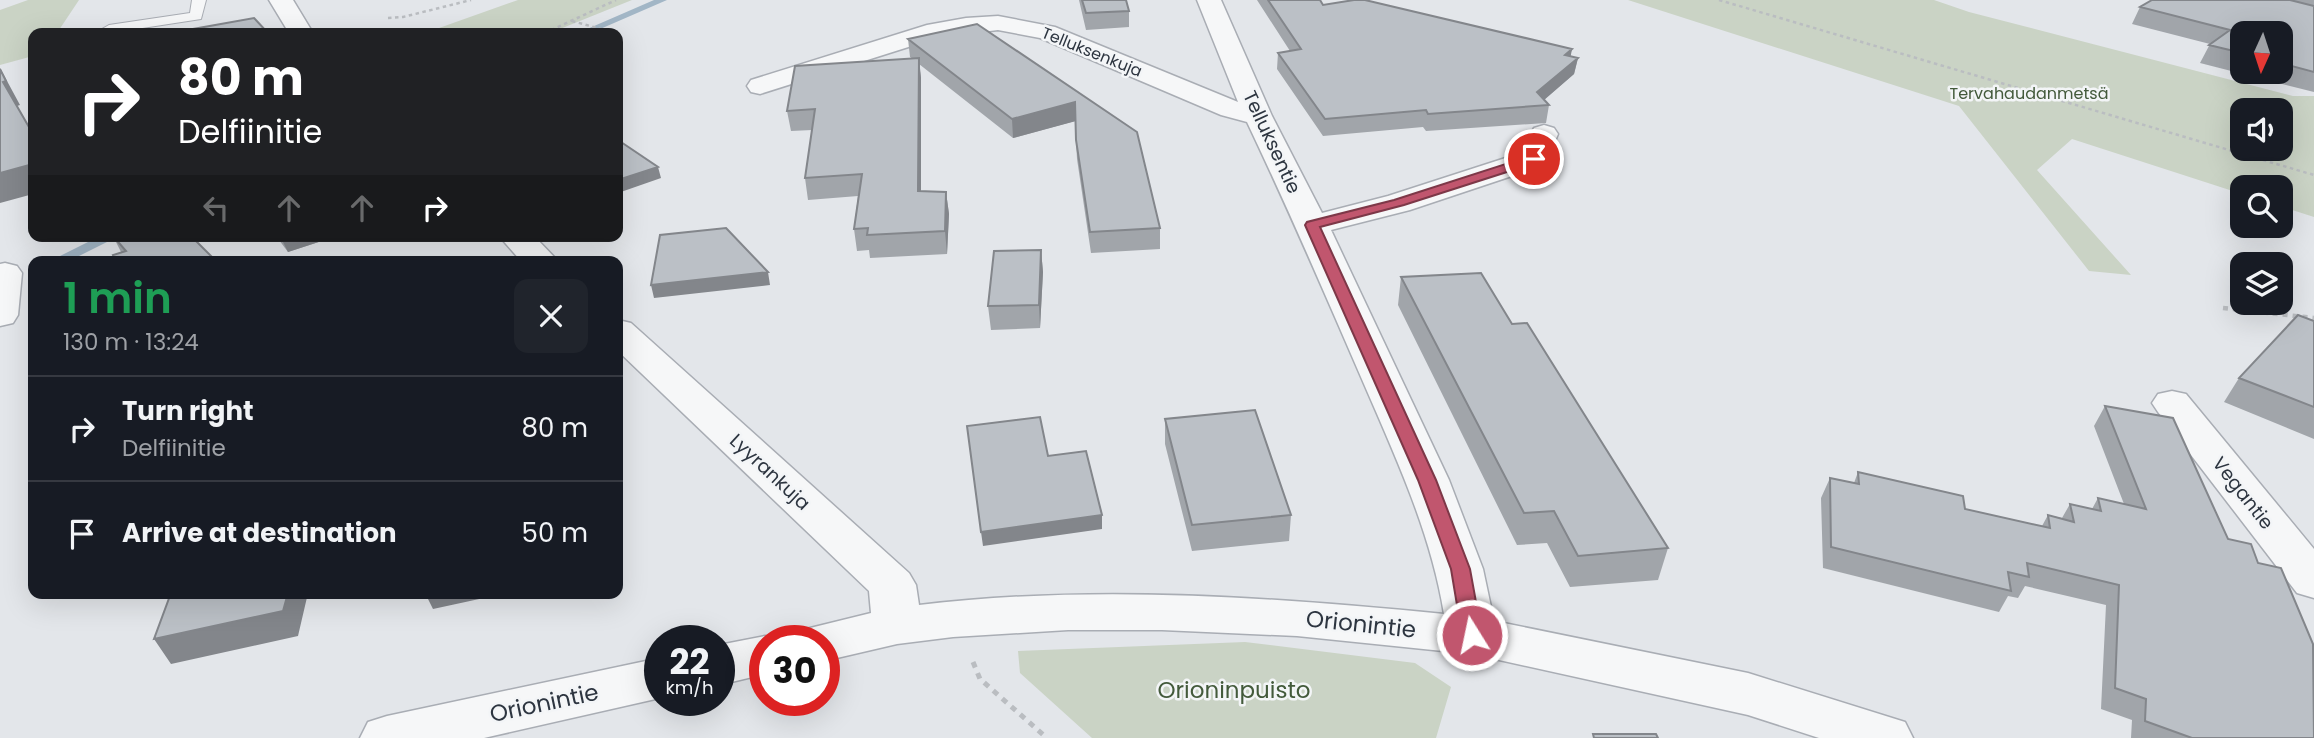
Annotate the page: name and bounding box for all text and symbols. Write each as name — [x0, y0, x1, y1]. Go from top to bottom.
street label: Telluksenkuja — [1038, 21, 1146, 83]
north arrow — [2230, 21, 2292, 84]
map controls — [2230, 21, 2293, 315]
text: 80 m — [178, 44, 304, 112]
icon: right — [63, 56, 154, 147]
park label: Tervahaudanmetsä — [1950, 82, 2108, 105]
street label: Telluksentie — [1236, 86, 1308, 198]
button: sound — [2230, 98, 2293, 161]
text: Delfiinitie — [178, 109, 322, 154]
pin — [1504, 129, 1564, 189]
icon: arrive — [1515, 140, 1553, 178]
button: search — [2230, 175, 2293, 238]
icon: left — [197, 189, 235, 227]
icon: ahead — [270, 189, 308, 227]
icon: ahead — [343, 189, 381, 227]
icon: right — [416, 189, 454, 227]
button: layers — [2230, 252, 2293, 315]
text: 1 min — [63, 269, 172, 328]
button: close — [514, 279, 588, 353]
text: 130 m · 13:24 — [63, 326, 199, 358]
text: Turn right — [122, 393, 254, 429]
icon: right — [63, 410, 101, 448]
text: 80 m — [522, 410, 588, 446]
street label: Lyyrankuja — [724, 428, 816, 516]
text: Delfiinitie — [122, 432, 226, 464]
street label: Vegantie — [2206, 451, 2280, 535]
icon: arrive — [63, 515, 101, 553]
text: Arrive at destination — [122, 515, 397, 551]
text: 50 m — [522, 515, 588, 551]
position arrow — [1435, 598, 1509, 672]
street label: Orionintie — [1304, 602, 1418, 646]
speed limit sign: 30 — [749, 625, 840, 716]
text: 22 — [670, 637, 709, 686]
park label: Orioninpuisto — [1157, 674, 1311, 706]
text: km/h — [666, 675, 713, 700]
street label: Orionintie — [487, 676, 601, 730]

